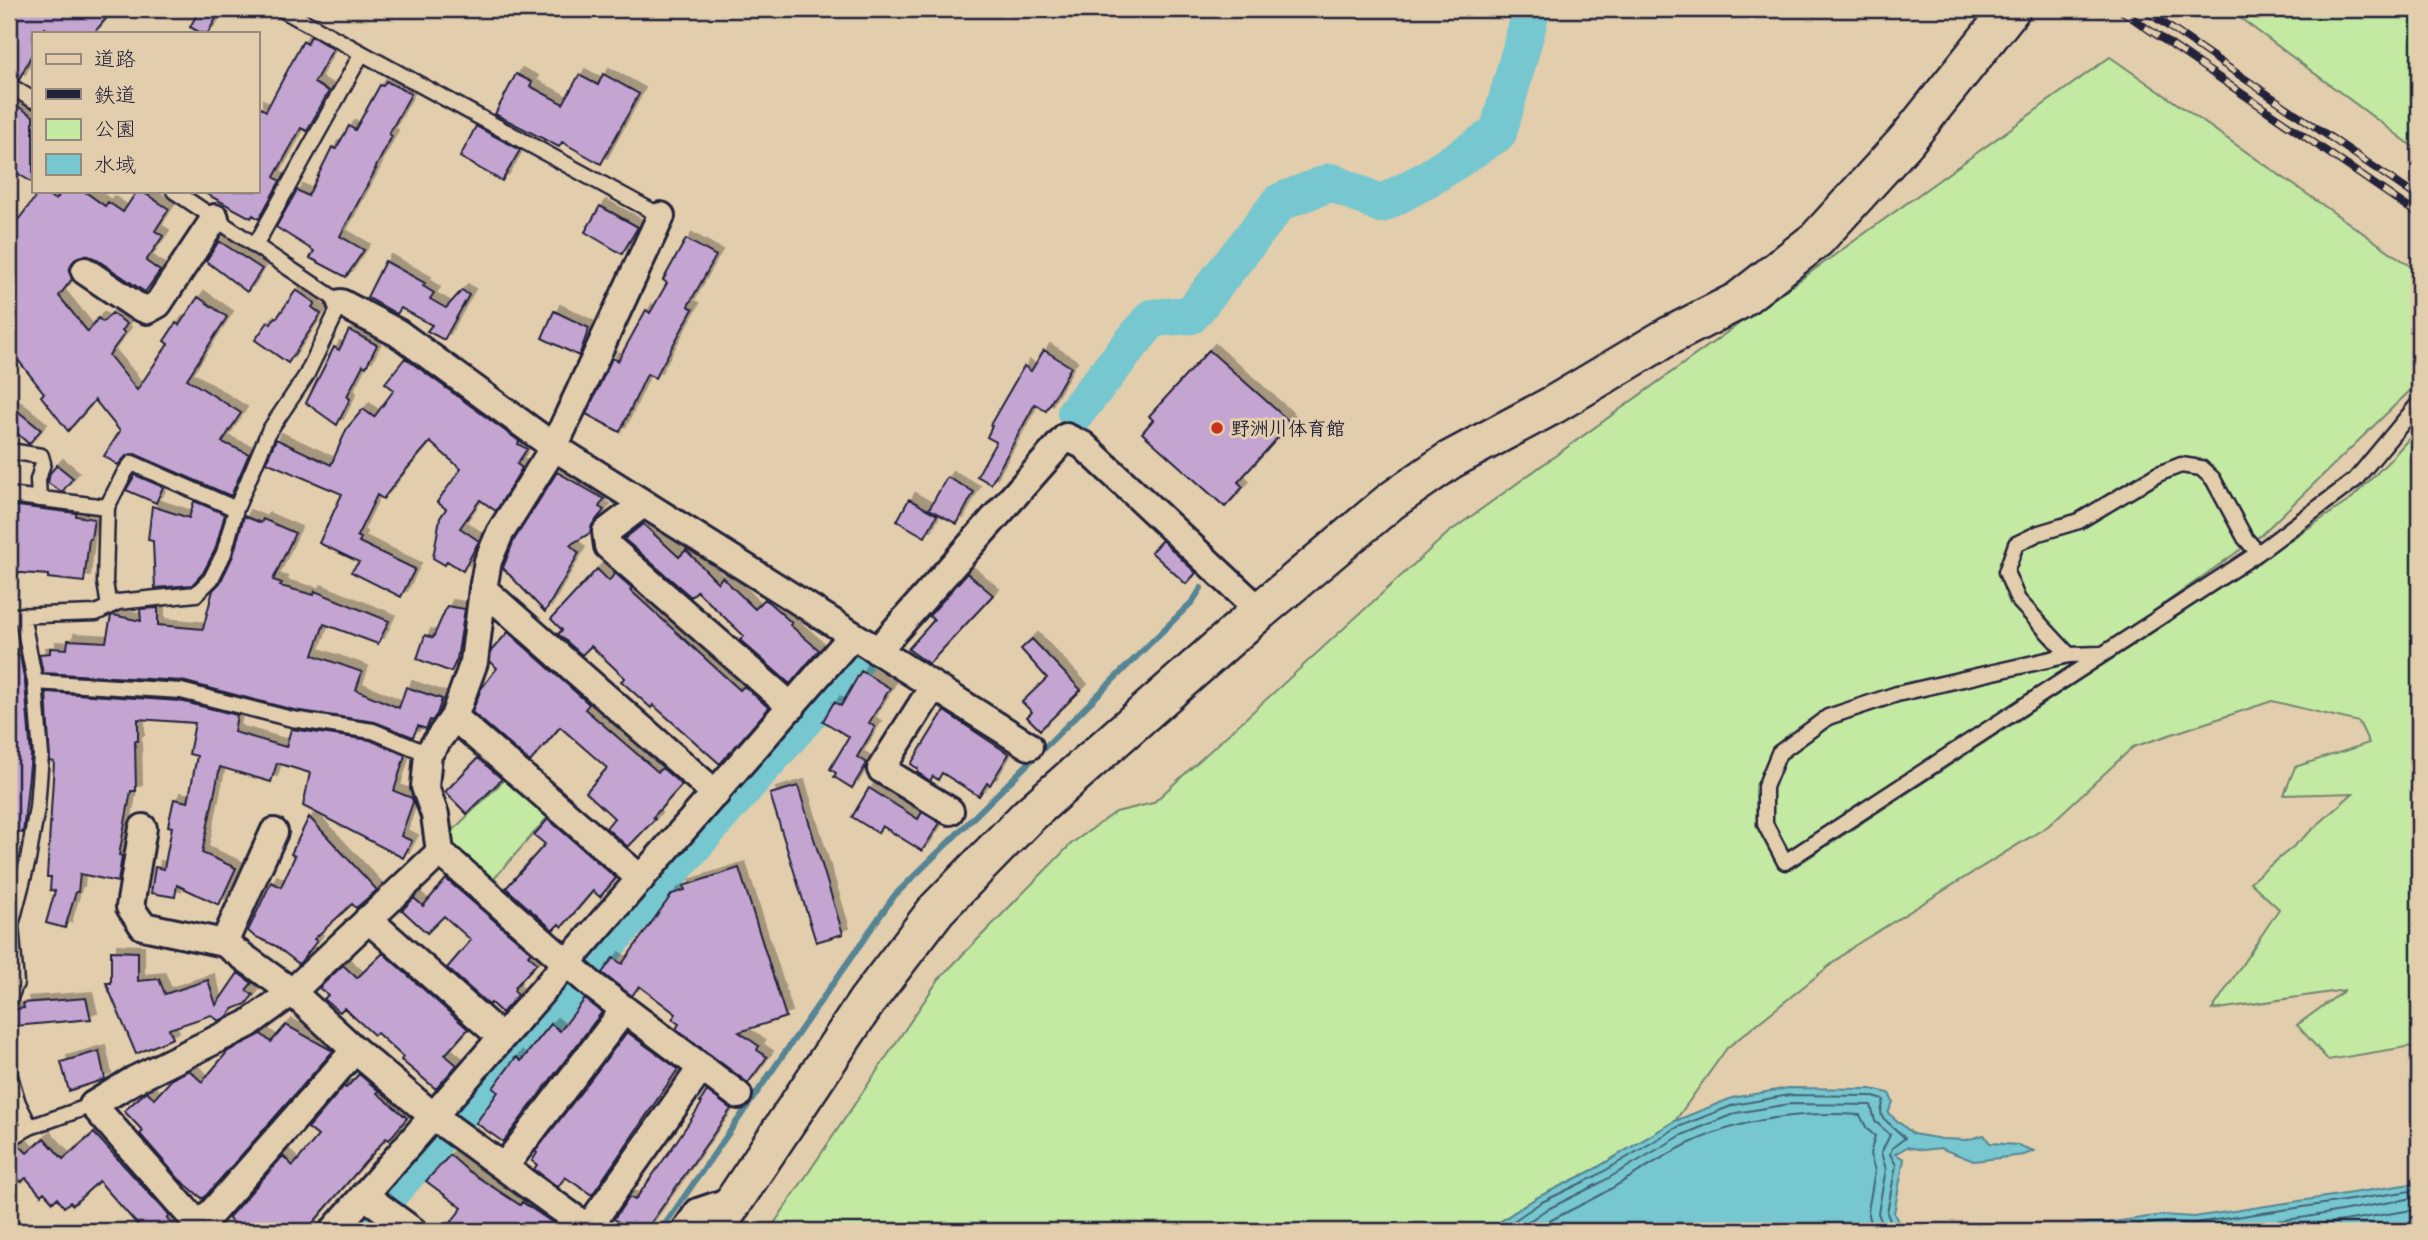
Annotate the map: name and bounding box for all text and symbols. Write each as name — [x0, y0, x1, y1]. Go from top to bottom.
legend — [32, 32, 259, 192]
text: 道路 — [94, 46, 136, 73]
text: 鉄道 — [94, 82, 136, 109]
text: 公園 — [94, 116, 136, 143]
text: 水域 — [94, 152, 136, 179]
place label: 野洲川体育館 — [1231, 417, 1345, 441]
marker: 野洲川体育館 — [1209, 420, 1225, 436]

